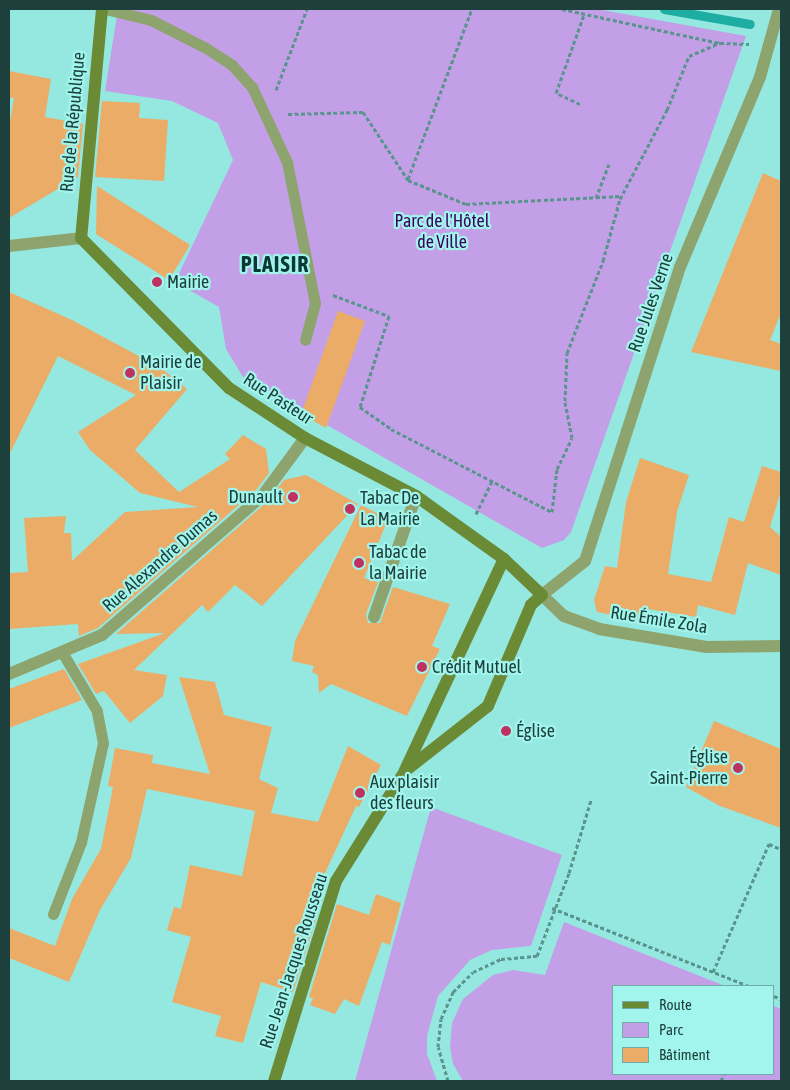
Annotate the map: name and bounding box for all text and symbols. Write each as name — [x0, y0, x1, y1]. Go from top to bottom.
street label: Rue de la République — [56, 51, 90, 193]
park label: Parc de l'Hôtel de Ville — [394, 211, 490, 253]
street label: Rue Jules Verne — [624, 251, 678, 355]
district label: PLAISIR — [240, 252, 310, 278]
place label: Mairie — [167, 271, 209, 293]
marker: Mairie — [151, 276, 163, 288]
place label: Mairie de Plaisir — [140, 352, 201, 394]
marker: Mairie de Plaisir — [124, 367, 136, 379]
street label: Rue Pasteur — [239, 369, 317, 429]
place label: Dunault — [228, 486, 283, 508]
place label: Tabac De La Mairie — [360, 488, 420, 530]
marker: Dunault — [287, 491, 299, 503]
marker: Tabac De La Mairie — [344, 503, 356, 515]
street label: Rue Alexandre Dumas — [98, 505, 222, 617]
place label: Tabac de la Mairie — [369, 542, 427, 584]
marker: Tabac de la Mairie — [353, 557, 365, 569]
street label: Rue Émile Zola — [609, 602, 709, 638]
place label: Crédit Mutuel — [432, 656, 521, 678]
marker: Crédit Mutuel — [416, 661, 428, 673]
place label: Église — [516, 720, 555, 742]
marker: Église — [500, 725, 512, 737]
place label: Église Saint-Pierre — [650, 747, 728, 790]
marker: Église Saint-Pierre — [732, 762, 744, 774]
place label: Aux plaisir des fleurs — [370, 772, 439, 814]
marker: Aux plaisir des fleurs — [354, 787, 366, 799]
street label: Rue Jean-Jacques Rousseau — [255, 871, 333, 1051]
legend — [612, 985, 775, 1075]
text: Route — [659, 996, 692, 1013]
text: Parc — [659, 1021, 683, 1038]
text: Bâtiment — [659, 1046, 710, 1063]

